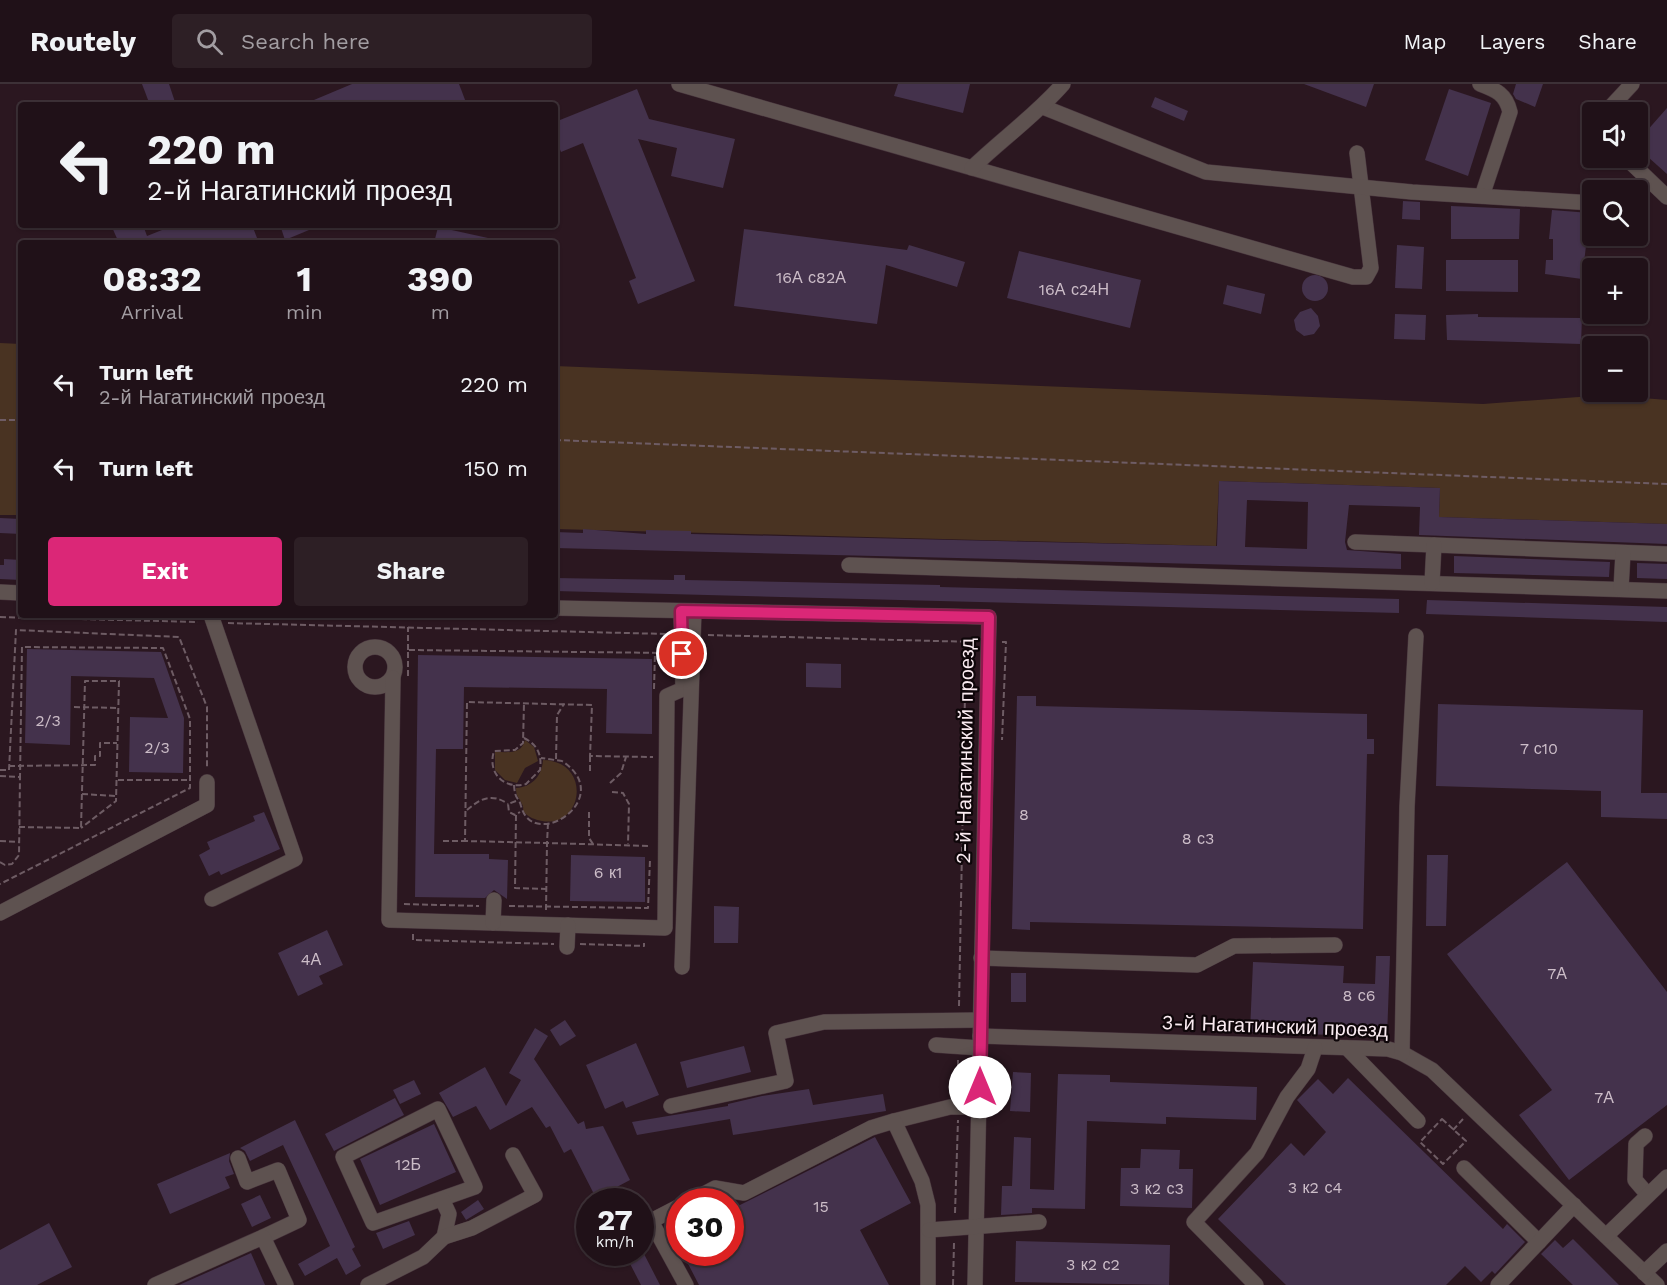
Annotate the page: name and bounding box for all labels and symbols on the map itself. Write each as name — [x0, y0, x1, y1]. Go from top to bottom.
house number: 16А с82А — [776, 268, 846, 287]
house number: 16А с24Н — [1039, 280, 1109, 299]
pin — [656, 628, 707, 679]
street label: 2-й Нагатинский проезд — [951, 637, 979, 864]
house number: 2/3 — [35, 711, 61, 730]
house number: 2/3 — [144, 738, 170, 757]
house number: 7 с10 — [1520, 739, 1558, 758]
house number: 8 — [1019, 805, 1029, 824]
house number: 8 с3 — [1182, 829, 1214, 848]
house number: 6 к1 — [594, 863, 622, 882]
house number: 4А — [301, 950, 322, 969]
house number: 7А — [1547, 964, 1567, 983]
house number: 8 с6 — [1342, 986, 1376, 1005]
street label: 3-й Нагатинский проезд — [1161, 1010, 1389, 1042]
position arrow — [948, 1055, 1012, 1119]
house number: 7А — [1594, 1088, 1614, 1107]
house number: 12Б — [395, 1155, 421, 1174]
house number: 3 к2 с4 — [1288, 1178, 1342, 1197]
house number: 3 к2 с3 — [1130, 1179, 1184, 1198]
speed limit sign: 30 — [666, 1188, 744, 1266]
house number: 15 — [813, 1197, 829, 1216]
house number: 3 к2 с2 — [1066, 1255, 1120, 1274]

